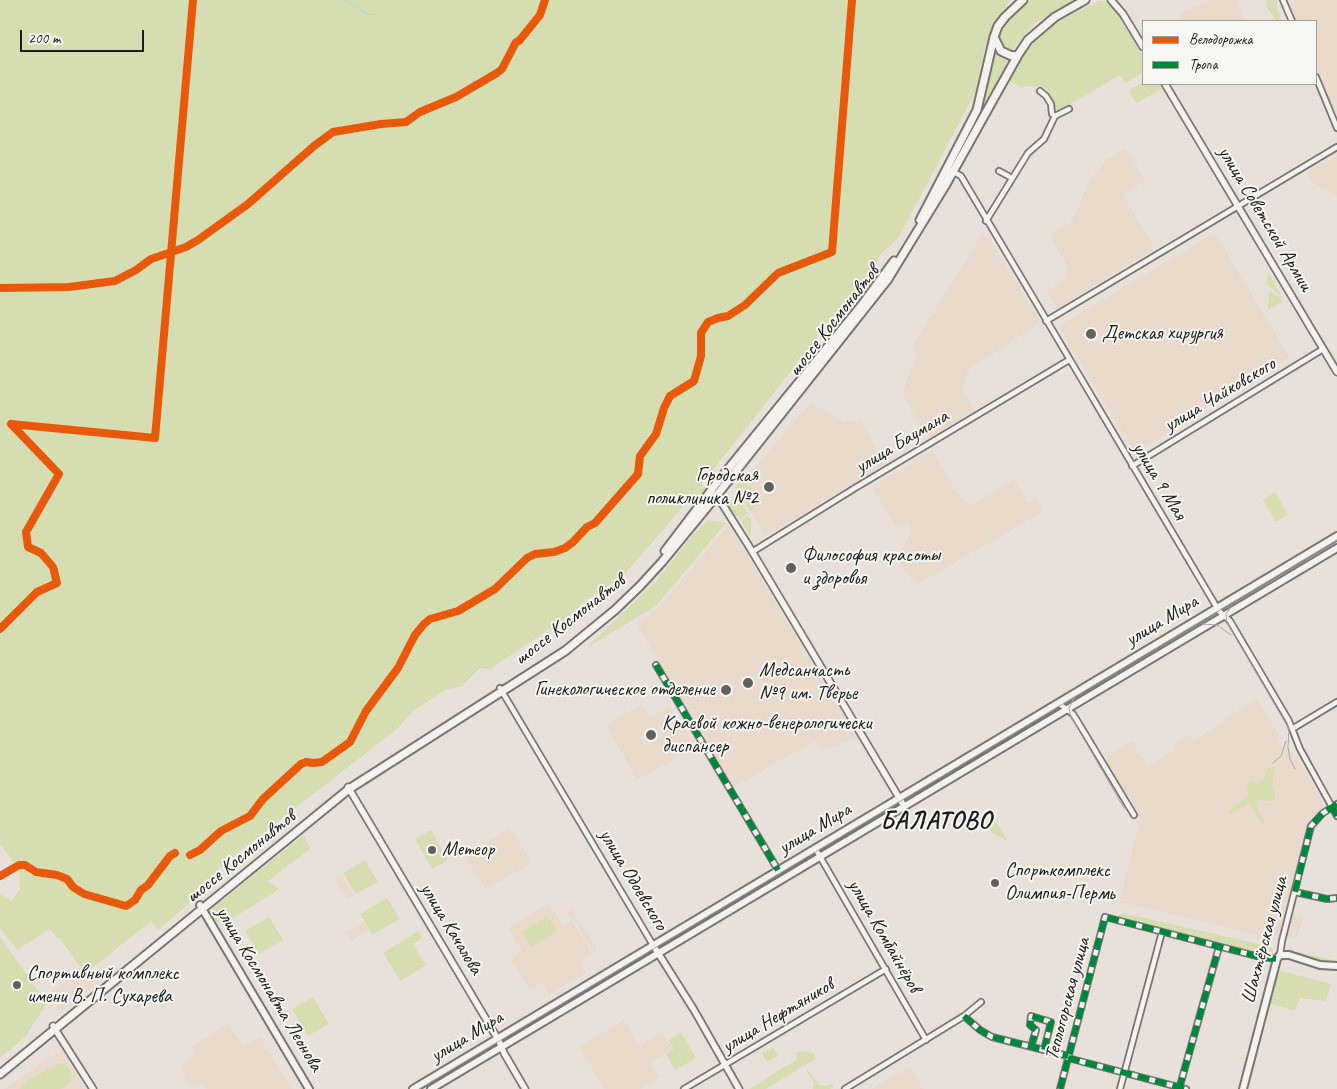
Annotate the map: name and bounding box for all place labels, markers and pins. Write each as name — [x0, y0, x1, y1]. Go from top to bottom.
place label: Детская хирургия — [1102, 322, 1223, 346]
marker: Детская хирургия — [1084, 327, 1098, 341]
place label: Городская поликлиника №2 — [646, 464, 758, 511]
marker: Городская поликлиника №2 — [762, 480, 776, 494]
place label: Философия красоты и здоровья — [802, 544, 940, 591]
marker: Философия красоты и здоровья — [784, 561, 798, 575]
place label: Медсанчасть №9 им. Тверье — [759, 659, 857, 706]
marker: Медсанчасть №9 им. Тверье — [741, 676, 755, 690]
place label: Гинекологическое отделение — [535, 678, 715, 702]
marker: Гинекологическое отделение — [719, 683, 733, 697]
place label: Краевой кожно-венерологически диспансер — [662, 712, 872, 759]
marker: Краевой кожно-венерологически диспансер — [644, 728, 658, 742]
place label: Метеор — [442, 838, 494, 862]
marker: Метеор — [426, 844, 438, 856]
place label: Спорткомплекс Олимпия-Пермь — [1005, 859, 1115, 906]
marker: Спорткомплекс Олимпия-Пермь — [989, 877, 1001, 889]
place label: Спортивный комплекс имени В. П. Сухарева — [27, 962, 179, 1009]
marker: Спортивный комплекс имени В. П. Сухарева — [11, 979, 23, 991]

